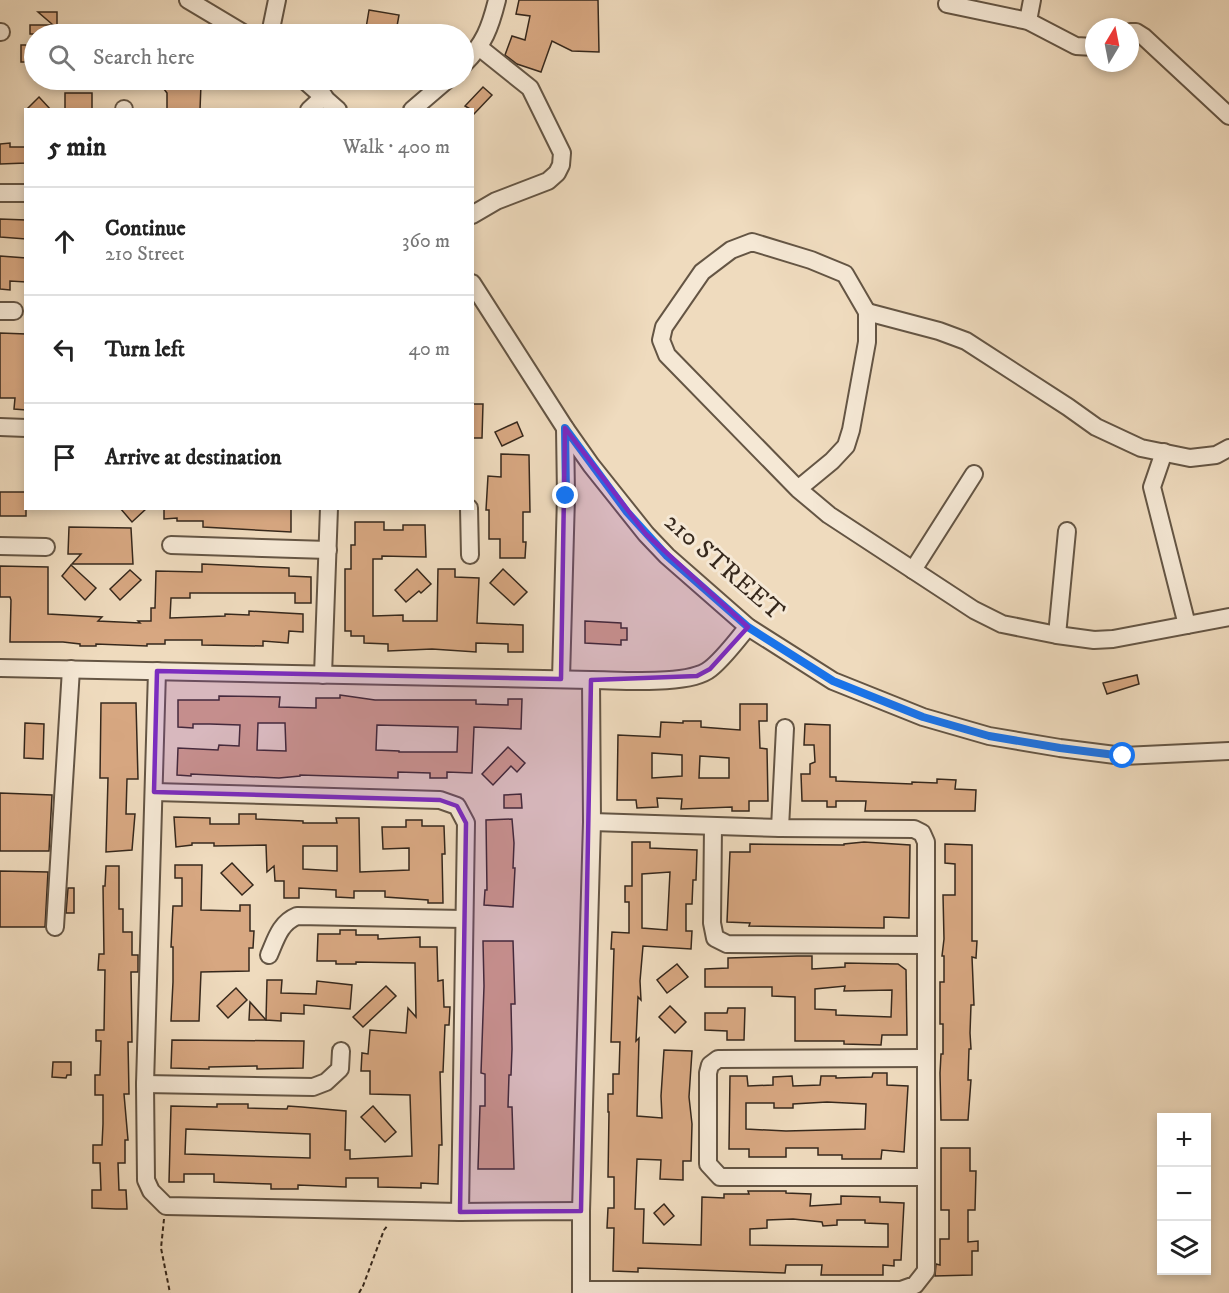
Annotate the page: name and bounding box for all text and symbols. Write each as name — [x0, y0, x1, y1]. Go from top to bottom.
north arrow — [1085, 18, 1139, 72]
search box — [24, 24, 474, 90]
icon: search — [45, 41, 78, 74]
text: Search here — [93, 44, 195, 71]
text: 5 min — [48, 131, 106, 164]
text: Walk · 400 m — [343, 135, 450, 160]
text: Continue — [105, 215, 186, 242]
icon: ahead — [48, 225, 81, 258]
text: 360 m — [402, 229, 450, 254]
text: 210 Street — [105, 242, 184, 267]
icon: left — [48, 333, 81, 366]
text: Turn left — [105, 336, 185, 363]
text: 40 m — [408, 337, 450, 362]
icon: arrive — [48, 441, 81, 474]
text: Arrive at destination — [105, 444, 282, 471]
route end — [552, 482, 578, 508]
street label: 210 STREET — [657, 506, 791, 629]
route start — [1109, 742, 1135, 768]
map controls — [1157, 1113, 1211, 1275]
button: + — [1157, 1113, 1211, 1167]
button: − — [1157, 1167, 1211, 1221]
button: layers — [1157, 1221, 1211, 1275]

